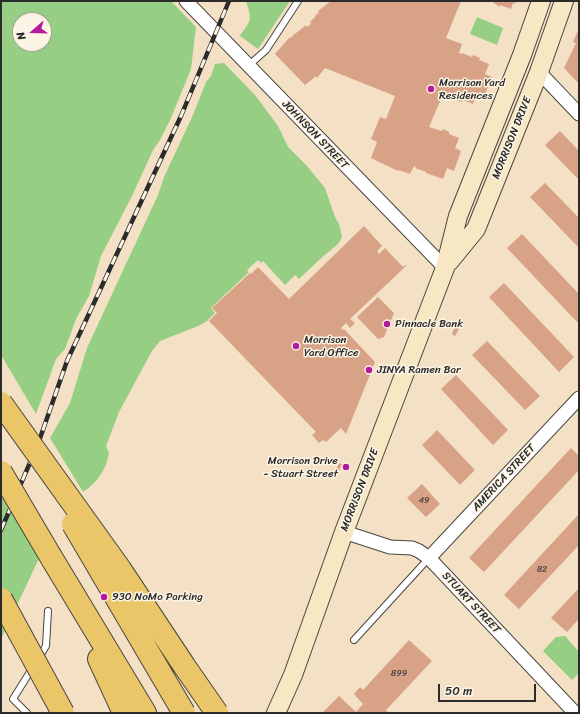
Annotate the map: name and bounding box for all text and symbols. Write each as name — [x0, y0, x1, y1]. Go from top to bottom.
north arrow — [12, 12, 52, 52]
text: N — [11, 29, 31, 43]
place label: Morrison Yard Residences — [439, 76, 505, 102]
marker: Morrison Yard Residences — [426, 84, 436, 94]
street label: MORRISON DRIVE — [489, 95, 535, 181]
street label: JOHNSON STREET — [279, 98, 351, 172]
place label: Pinnacle Bank — [395, 317, 463, 331]
marker: Pinnacle Bank — [382, 319, 392, 329]
place label: Morrison Yard Office — [304, 333, 359, 359]
marker: Morrison Yard Office — [291, 341, 301, 351]
place label: JINYA Ramen Bar — [377, 363, 461, 377]
marker: JINYA Ramen Bar — [364, 365, 374, 375]
street label: AMERICA STREET — [470, 442, 538, 514]
street label: MORRISON DRIVE — [338, 447, 382, 533]
place label: Morrison Drive - Stuart Street — [263, 454, 338, 480]
marker: Morrison Drive - Stuart Street — [341, 462, 351, 472]
house number: 49 — [418, 496, 430, 506]
house number: 82 — [537, 565, 547, 575]
street label: STUART STREET — [439, 569, 503, 637]
place label: 930 NoMo Parking — [112, 590, 203, 604]
marker: 930 NoMo Parking — [99, 592, 109, 602]
house number: 899 — [391, 669, 407, 679]
scale bar — [440, 676, 538, 702]
text: 50 m — [445, 680, 472, 702]

